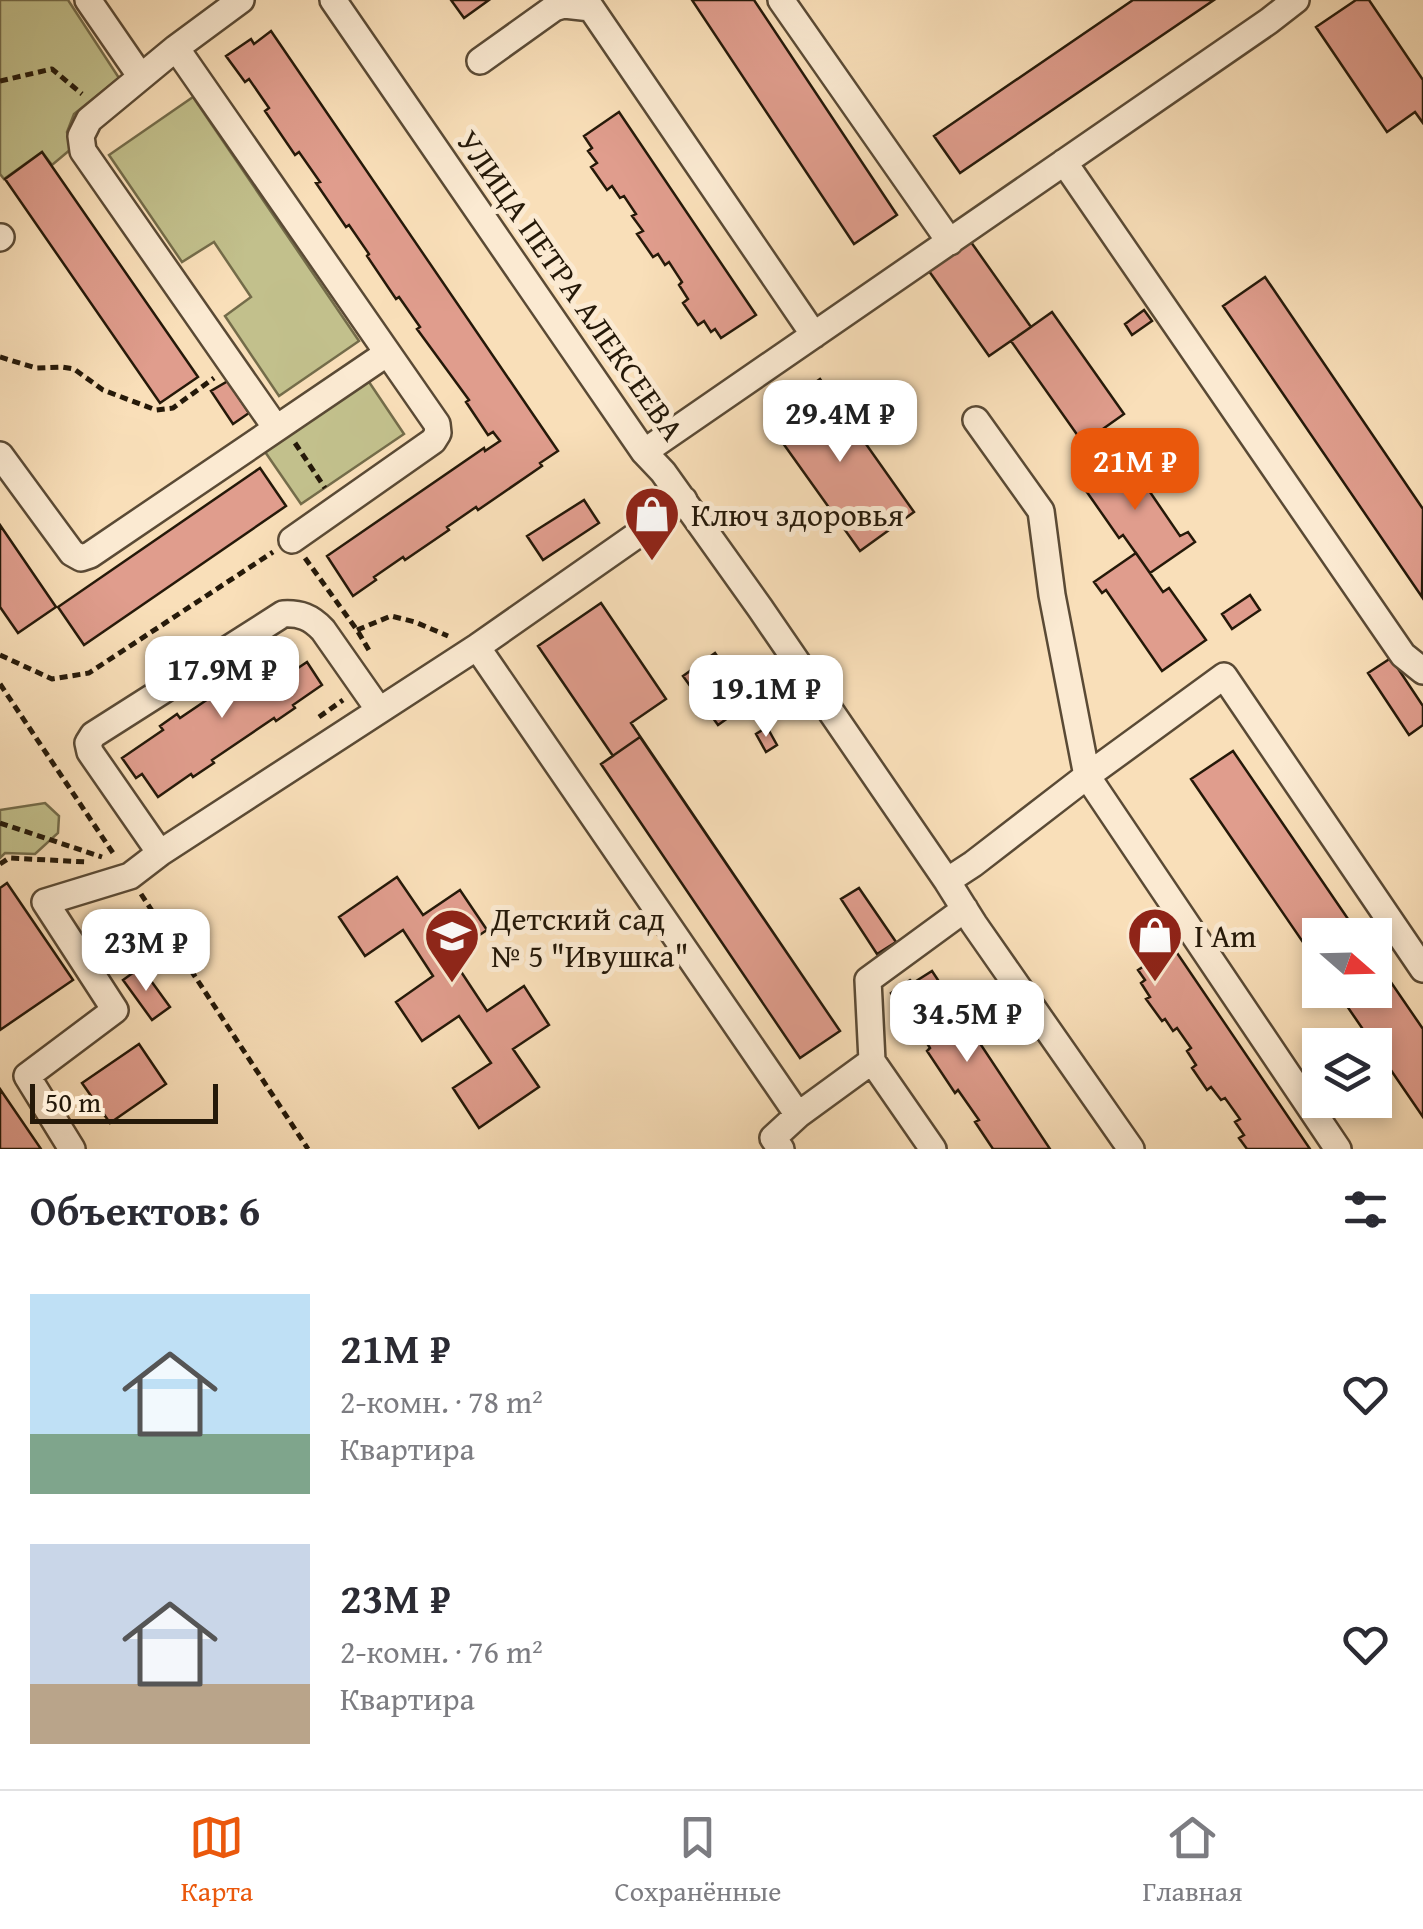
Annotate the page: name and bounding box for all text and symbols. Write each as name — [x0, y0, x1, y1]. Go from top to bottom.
street label: УЛИЦА ПЕТРА АЛЕКСЕЕВА — [446, 120, 697, 450]
pin: 29.4M ₽ — [748, 380, 932, 465]
text: 29.4M ₽ — [785, 389, 895, 436]
pin: 21M ₽ — [1065, 428, 1205, 513]
text: 21M ₽ — [1093, 437, 1177, 484]
shop icon: Ключ здоровья — [622, 484, 682, 563]
place label: Ключ здоровья — [691, 491, 904, 538]
pin: 17.9M ₽ — [130, 636, 314, 721]
text: 17.9M ₽ — [167, 645, 277, 692]
pin: 19.1M ₽ — [674, 655, 858, 740]
text: 19.1M ₽ — [711, 664, 821, 711]
place label: Детский сад № 5 "Ивушка" — [490, 895, 689, 979]
shop icon: I Am — [1125, 905, 1185, 984]
school or university icon: Детский сад № 5 "Ивушка" — [422, 906, 482, 985]
pin: 23M ₽ — [76, 909, 216, 994]
place label: I Am — [1194, 912, 1256, 959]
text: 23M ₽ — [104, 918, 188, 965]
north arrow — [1302, 918, 1392, 1008]
map controls — [1302, 918, 1392, 1118]
pin: 34.5M ₽ — [875, 980, 1059, 1065]
text: 34.5M ₽ — [912, 989, 1022, 1036]
button: layers — [1302, 1028, 1392, 1118]
scale bar — [30, 1079, 218, 1124]
text: 50 m — [45, 1081, 101, 1122]
text: Объектов: 6 — [30, 1179, 260, 1240]
icon: filters — [1338, 1182, 1393, 1237]
text: 21M ₽ — [340, 1317, 451, 1378]
icon: home — [110, 1334, 230, 1454]
icon: heart — [1338, 1367, 1393, 1422]
text: 2-комн. · 78 m² — [340, 1378, 543, 1425]
text: Квартира — [340, 1425, 475, 1472]
text: 23M ₽ — [340, 1567, 451, 1628]
icon: home — [110, 1584, 230, 1704]
icon: heart — [1338, 1617, 1393, 1672]
text: 2-комн. · 76 m² — [340, 1628, 543, 1675]
text: Квартира — [340, 1675, 475, 1722]
tab: Карта — [181, 1810, 253, 1911]
tab: Сохранённые — [614, 1810, 781, 1911]
tab: Главная — [1143, 1810, 1242, 1911]

